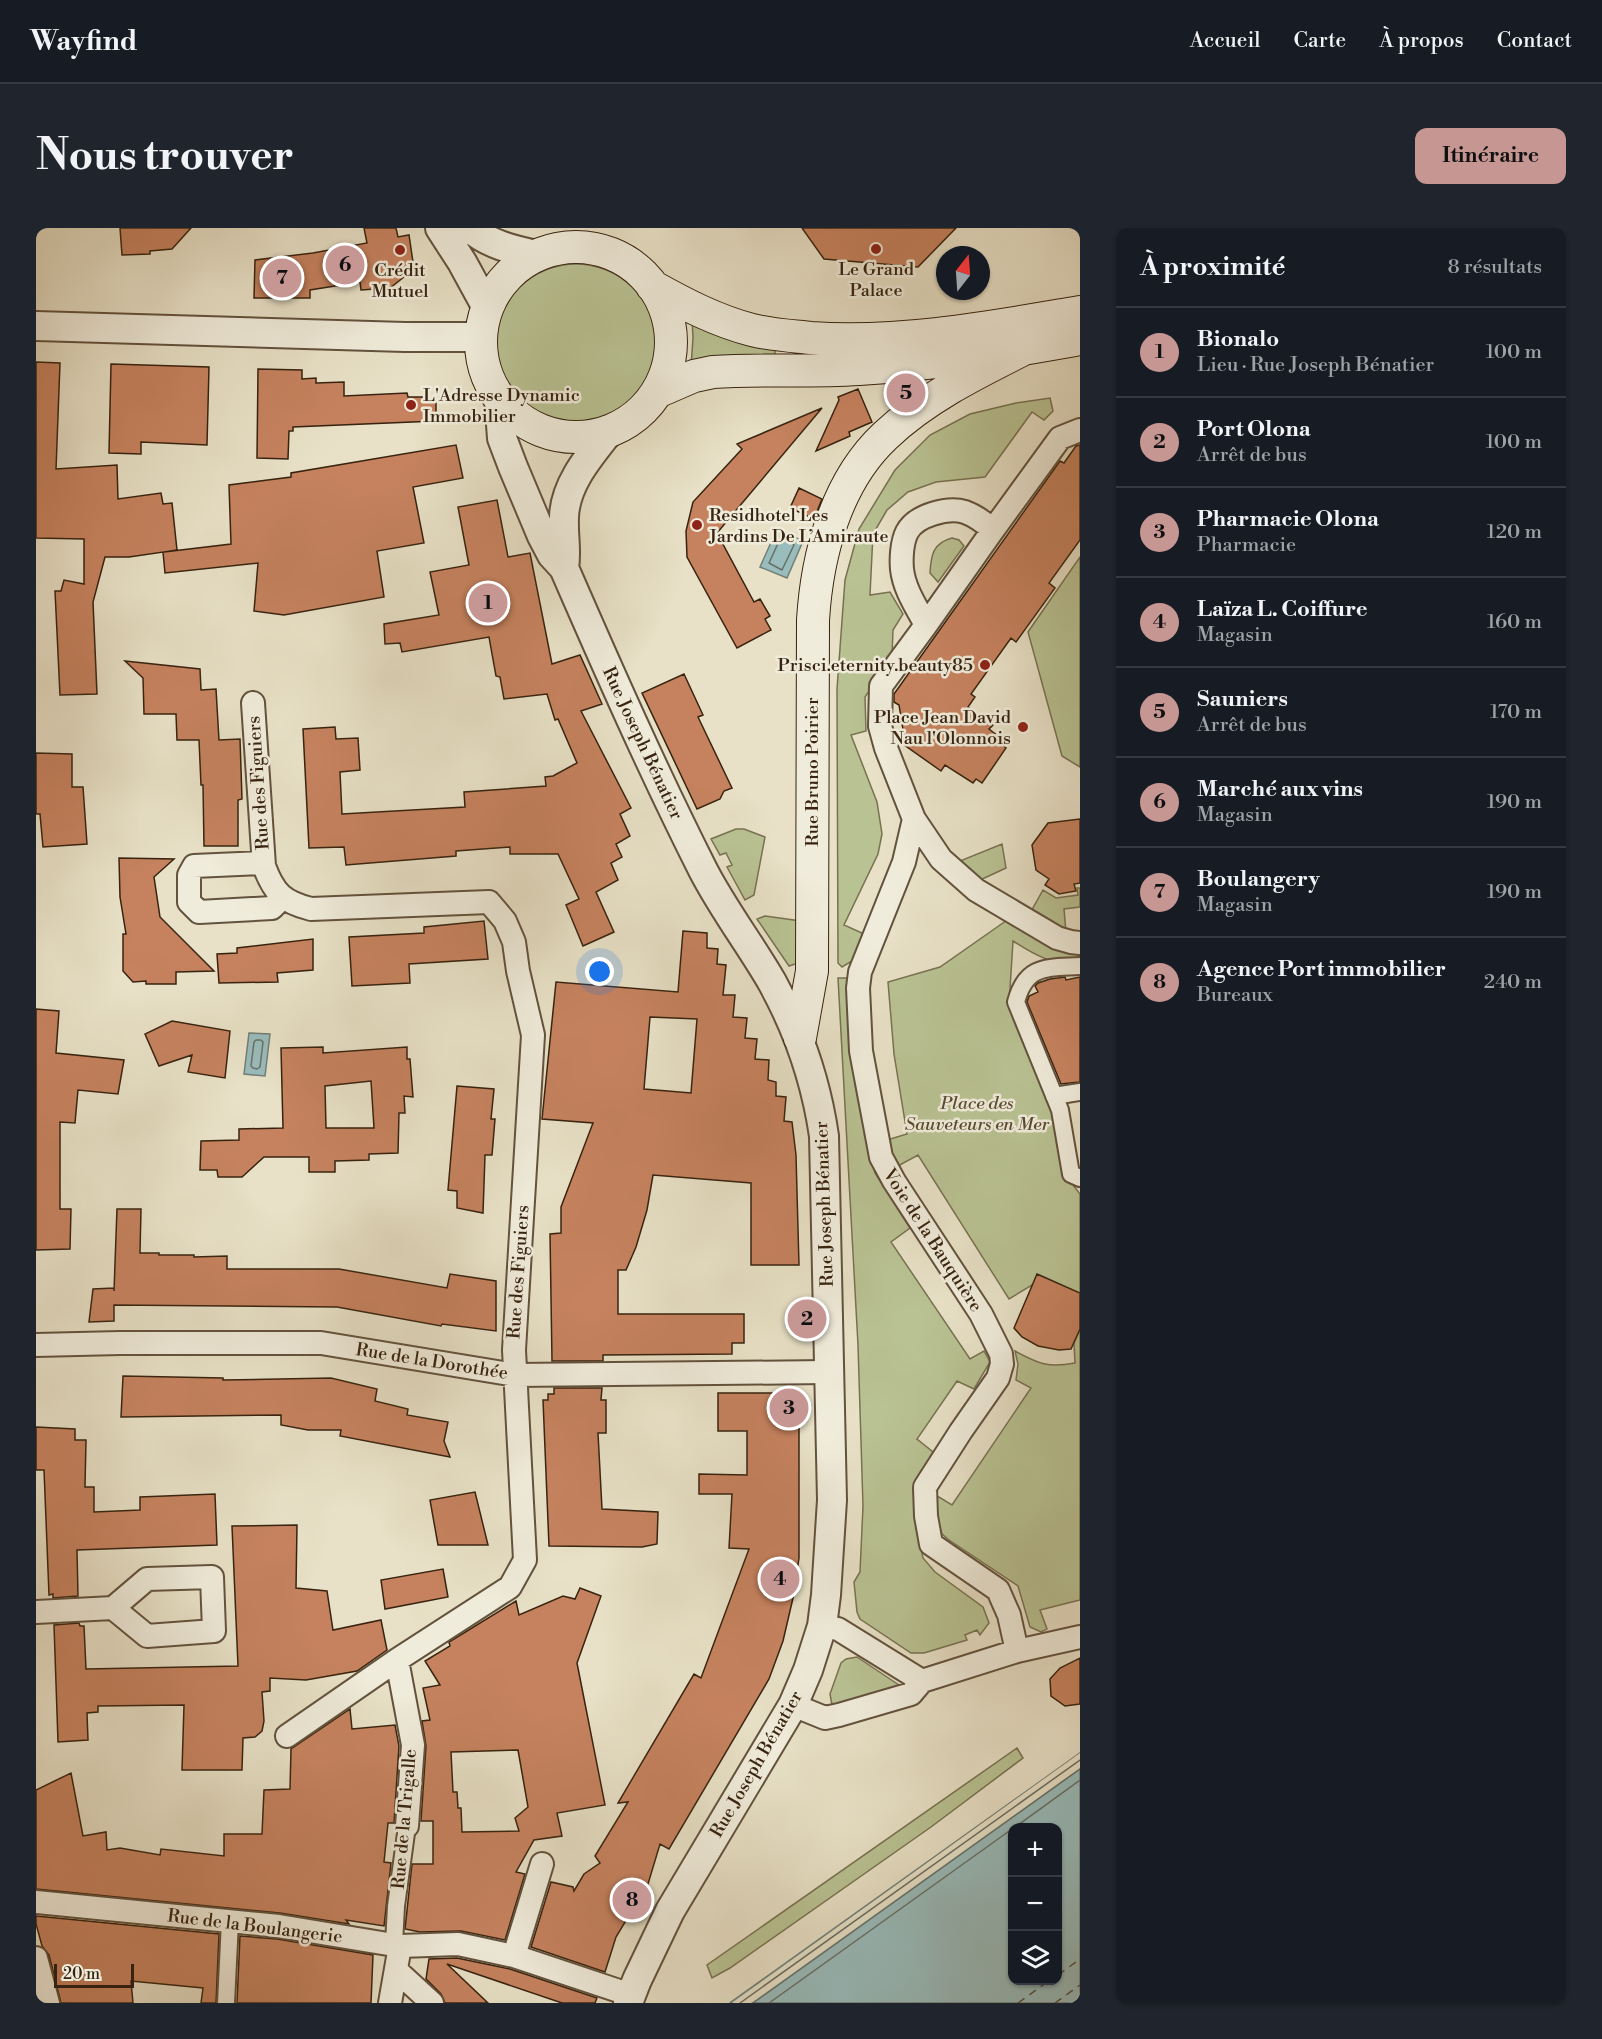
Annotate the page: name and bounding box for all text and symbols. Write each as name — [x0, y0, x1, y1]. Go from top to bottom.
text: Wayfind — [30, 24, 138, 59]
text: Accueil — [1190, 28, 1261, 54]
text: Carte — [1294, 28, 1346, 54]
text: À propos — [1379, 28, 1464, 54]
text: Contact — [1497, 28, 1572, 54]
button: Itinéraire — [1415, 128, 1566, 184]
text: Nous trouver — [36, 130, 294, 183]
marker: Le Grand Palace — [869, 242, 883, 256]
pin: 6 — [326, 243, 364, 288]
marker: Crédit Mutuel — [393, 243, 407, 257]
north arrow — [936, 246, 990, 300]
text: À proximité — [1140, 251, 1285, 283]
text: 8 résultats — [1448, 255, 1542, 280]
pin: 7 — [262, 256, 302, 300]
place label: Le Grand Palace — [838, 258, 915, 302]
place label: Crédit Mutuel — [371, 259, 429, 303]
text: Bionalo — [1197, 326, 1279, 353]
text: 1 — [1155, 340, 1164, 365]
text: 100 m — [1486, 340, 1542, 365]
text: Lieu · Rue Joseph Bénatier — [1197, 353, 1434, 378]
pin: 5 — [886, 370, 926, 416]
place label: L'Adresse Dynamic Immobilier — [423, 384, 580, 428]
marker: L'Adresse Dynamic Immobilier — [404, 398, 418, 412]
text: Port Olona — [1197, 416, 1311, 443]
text: 2 — [1153, 430, 1166, 455]
text: 100 m — [1486, 430, 1542, 455]
text: Arrêt de bus — [1197, 443, 1307, 468]
place label: Residhotel Les Jardins De L’Amiraute — [708, 504, 889, 548]
text: Pharmacie Olona — [1197, 506, 1379, 533]
marker: Residhotel Les Jardins De L’Amiraute — [690, 518, 704, 532]
text: 3 — [1153, 520, 1166, 545]
text: 120 m — [1487, 520, 1542, 545]
text: Pharmacie — [1197, 533, 1296, 558]
pin: 1 — [468, 580, 508, 626]
text: Laïza L. Coiffure — [1197, 596, 1368, 623]
text: 4 — [1153, 610, 1166, 635]
text: 160 m — [1487, 610, 1542, 635]
text: Magasin — [1197, 623, 1273, 648]
place label: Prisci.eternity.beauty85 — [777, 654, 973, 677]
marker: Prisci.eternity.beauty85 — [978, 658, 992, 672]
street label: Rue Joseph Bénatier — [597, 663, 688, 823]
text: Sauniers — [1197, 686, 1288, 713]
street label: Rue Bruno Poirier — [801, 697, 824, 847]
text: 5 — [1153, 700, 1166, 725]
text: 170 m — [1490, 700, 1542, 725]
place label: Place Jean David Nau l'Olonnois — [874, 706, 1012, 750]
text: Arrêt de bus — [1197, 713, 1307, 738]
street label: Rue des Figuiers — [242, 715, 275, 851]
marker: Place Jean David Nau l'Olonnois — [1016, 720, 1030, 734]
text: Marché aux vins — [1197, 776, 1363, 803]
text: 6 — [1153, 790, 1166, 815]
text: 190 m — [1487, 790, 1542, 815]
text: Magasin — [1197, 803, 1273, 828]
text: Boulangery — [1197, 866, 1320, 893]
text: 7 — [1154, 880, 1165, 905]
text: 190 m — [1487, 880, 1542, 905]
text: Magasin — [1197, 893, 1273, 918]
text: Agence Port immobilier — [1197, 956, 1446, 983]
your location — [585, 957, 614, 986]
text: 8 — [1153, 970, 1166, 995]
text: 240 m — [1484, 970, 1542, 995]
text: Bureaux — [1197, 983, 1273, 1008]
park label: Place des Sauveteurs en Mer — [905, 1092, 1050, 1136]
street label: Rue Joseph Bénatier — [810, 1120, 839, 1287]
street label: Voie de la Bauquière — [877, 1163, 988, 1316]
street label: Rue des Figuiers — [502, 1204, 535, 1340]
pin: 2 — [788, 1296, 826, 1342]
street label: Rue de la Dorothée — [354, 1338, 510, 1385]
pin: 3 — [770, 1386, 808, 1430]
pin: 4 — [760, 1556, 800, 1602]
street label: Rue Joseph Bénatier — [705, 1686, 808, 1842]
street label: Rue de la Trigalle — [387, 1748, 422, 1890]
map controls — [1008, 1823, 1062, 1985]
button: + — [1008, 1823, 1062, 1877]
button: − — [1008, 1877, 1062, 1931]
pin: 8 — [612, 1878, 652, 1922]
street label: Rue de la Boulangerie — [166, 1904, 344, 1949]
button: layers — [1008, 1931, 1062, 1985]
scale bar — [54, 1961, 134, 1988]
text: 20 m — [63, 1964, 100, 1984]

